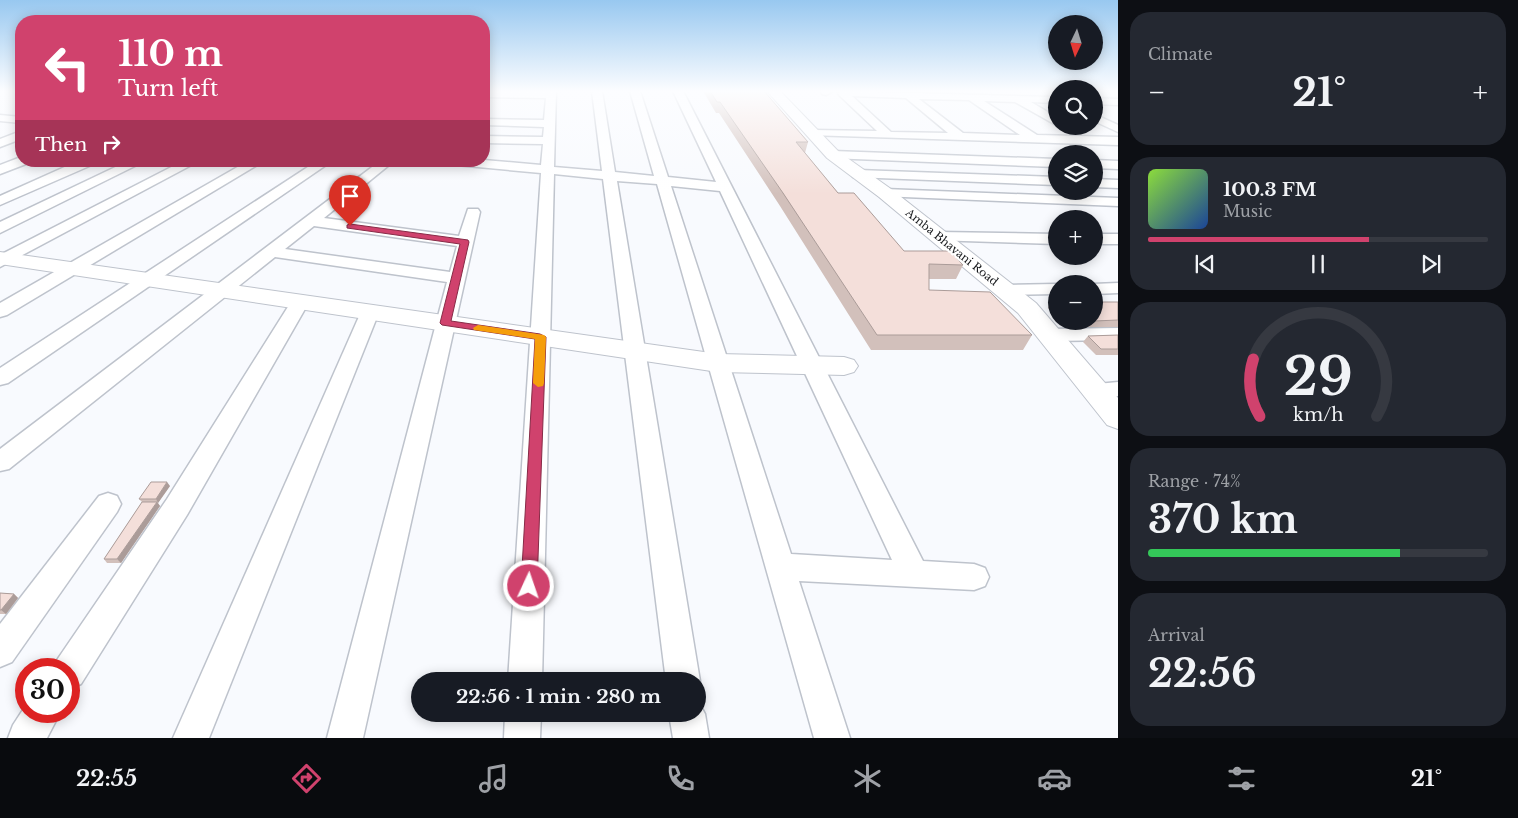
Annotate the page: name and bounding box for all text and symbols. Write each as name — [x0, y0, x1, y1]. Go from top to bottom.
north arrow — [1048, 15, 1102, 70]
map controls — [1048, 15, 1103, 330]
text: 110 m — [118, 32, 223, 75]
icon: left — [35, 35, 100, 100]
text: Climate — [1148, 44, 1213, 64]
text: 21° — [1292, 69, 1346, 116]
text: Turn left — [118, 75, 218, 102]
text: − — [1148, 75, 1166, 110]
text: + — [1473, 75, 1488, 110]
button: search — [1048, 80, 1103, 135]
icon: right — [97, 130, 125, 158]
text: Then — [35, 133, 87, 156]
button: layers — [1048, 145, 1103, 200]
pin — [329, 175, 371, 226]
text: 100.3 FM — [1223, 178, 1317, 201]
icon: arrive — [336, 182, 364, 210]
text: Music — [1223, 201, 1272, 221]
street label: Amba Bhavani Road — [902, 205, 1002, 289]
button: + — [1048, 210, 1103, 265]
icon: previous — [1191, 250, 1219, 278]
icon: pause — [1304, 250, 1332, 278]
icon: next — [1417, 250, 1445, 278]
button: − — [1048, 275, 1103, 330]
text: 29 — [1284, 345, 1352, 409]
text: km/h — [1293, 404, 1343, 426]
text: Range · 74% — [1148, 471, 1241, 491]
text: 370 km — [1148, 496, 1298, 543]
position arrow — [502, 559, 554, 611]
text: Arrival — [1148, 625, 1205, 645]
text: 22:56 — [1148, 650, 1257, 697]
speed limit sign: 30 — [15, 658, 80, 723]
text: 22:56 · 1 min · 280 m — [456, 685, 661, 708]
icon: directions — [289, 761, 324, 796]
icon: music — [476, 761, 511, 796]
icon: phone — [663, 761, 698, 796]
icon: climate — [850, 761, 885, 796]
icon: car — [1037, 761, 1072, 796]
icon: filters — [1224, 761, 1259, 796]
text: 22:55 — [76, 765, 137, 792]
text: 21° — [1411, 765, 1442, 792]

